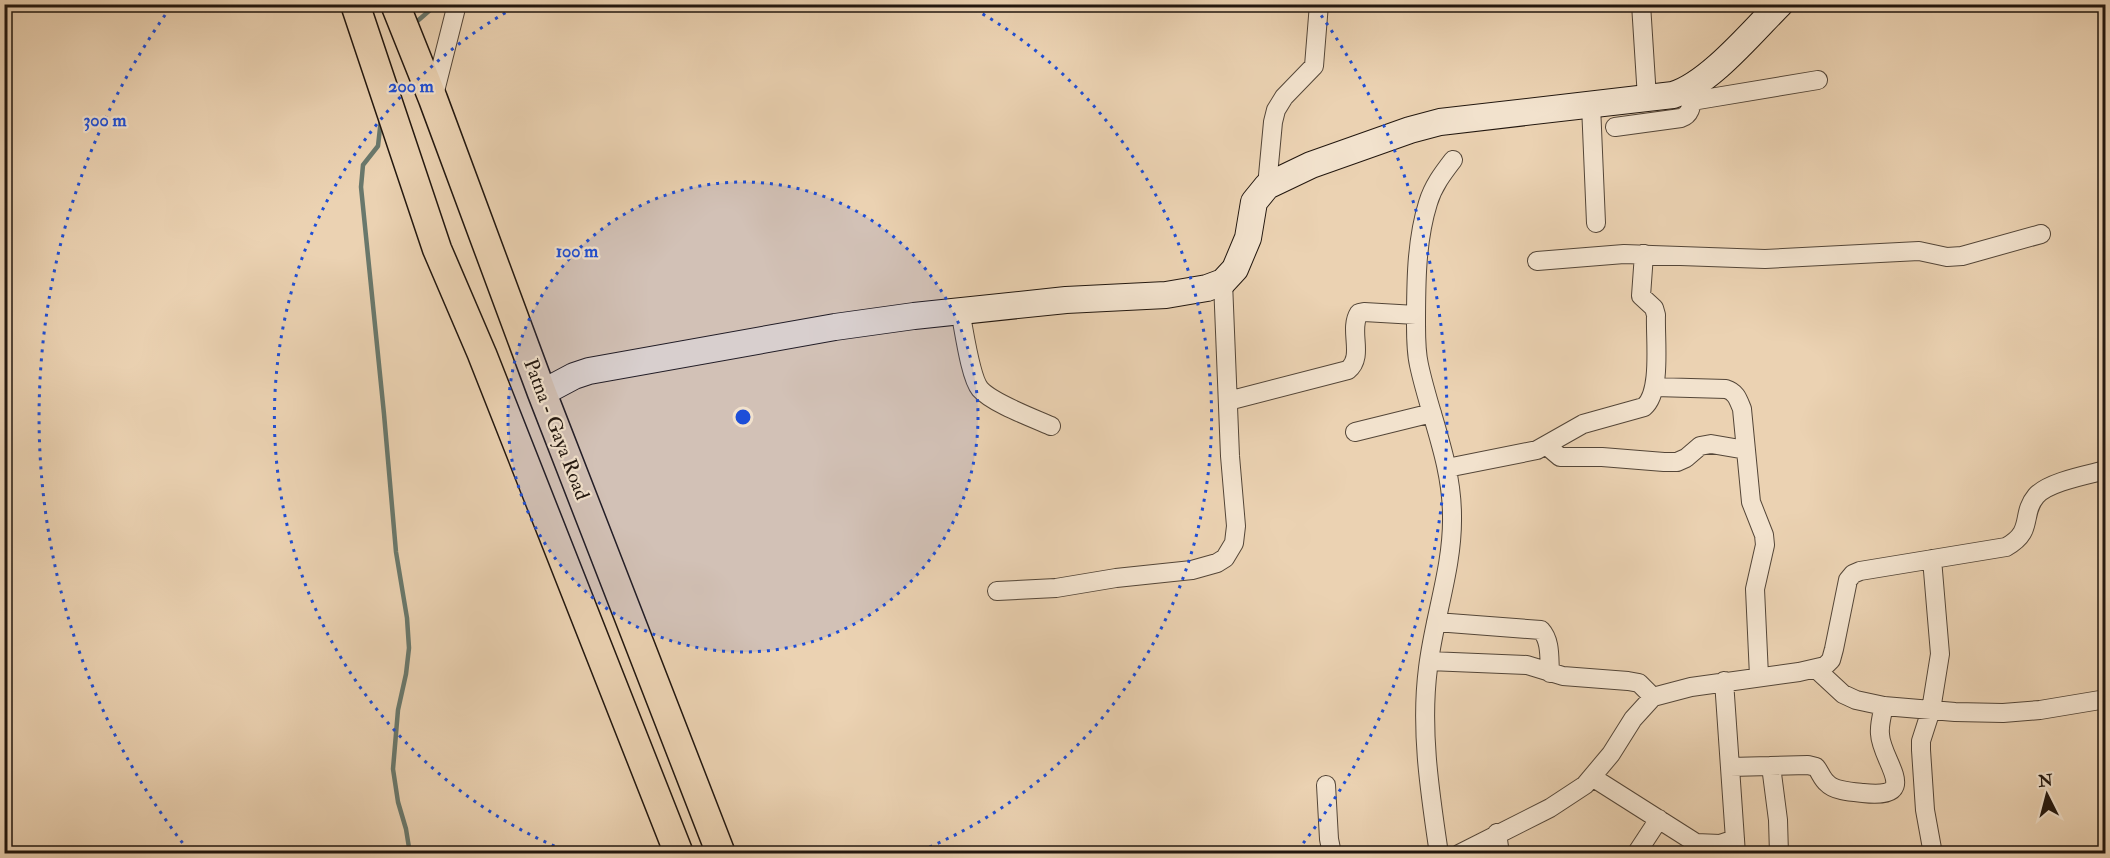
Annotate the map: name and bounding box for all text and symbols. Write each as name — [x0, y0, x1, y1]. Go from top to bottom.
text: 200 m — [388, 75, 435, 98]
text: 300 m — [83, 109, 128, 132]
text: 100 m — [556, 240, 599, 263]
street label: Patna - Gaya Road — [518, 355, 595, 503]
centre of rings — [733, 407, 753, 427]
north arrow — [2017, 765, 2077, 825]
text: N — [2036, 770, 2054, 792]

